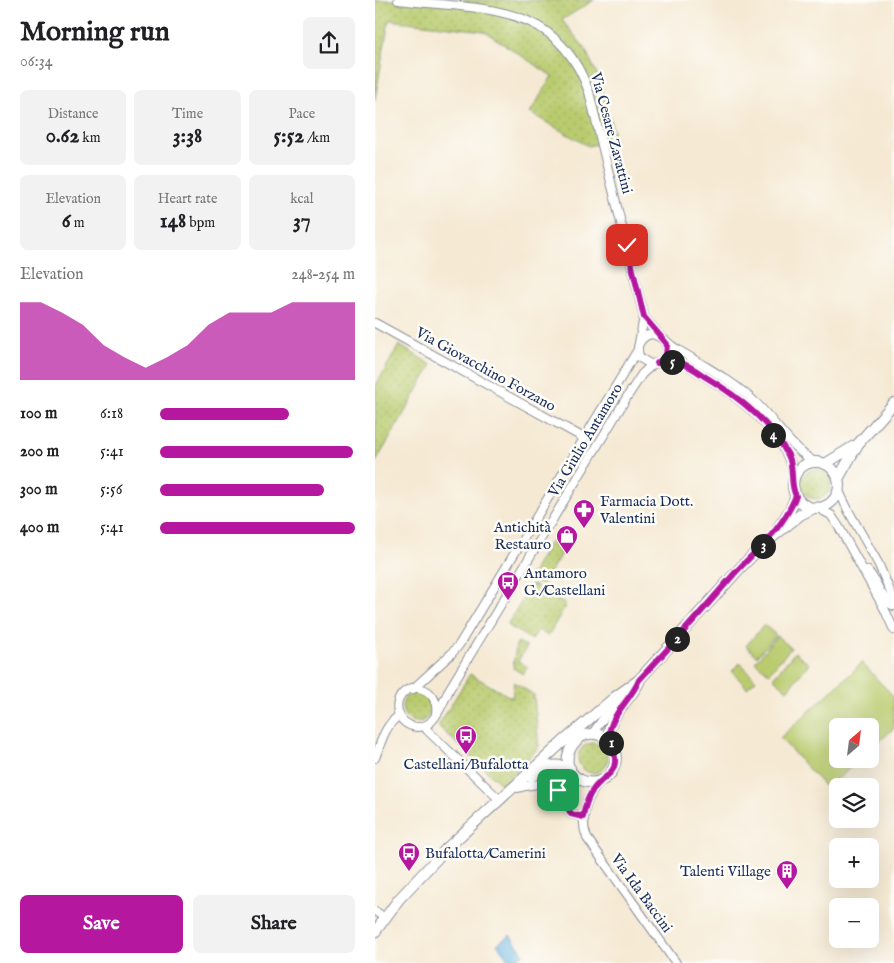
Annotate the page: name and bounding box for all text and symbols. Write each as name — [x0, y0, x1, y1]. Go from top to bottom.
text: Morning run — [20, 15, 170, 50]
button: share — [303, 17, 355, 69]
text: 06:34 — [20, 52, 53, 72]
street label: Via Cesare Zavattini — [586, 69, 637, 196]
text: Distance — [48, 105, 98, 123]
text: Time — [172, 105, 203, 123]
text: Pace — [289, 105, 315, 123]
text: 0.62 — [46, 123, 79, 150]
text: 3:38 — [173, 123, 202, 150]
text: 5:52 — [273, 123, 304, 150]
text: km — [79, 129, 101, 147]
text: /km — [304, 129, 330, 147]
text: Elevation — [45, 190, 101, 208]
text: Heart rate — [158, 190, 217, 208]
text: kcal — [290, 190, 314, 208]
text: 6 — [62, 208, 71, 235]
text: 148 — [160, 208, 186, 235]
text: 37 — [293, 208, 311, 235]
text: m — [71, 214, 85, 232]
text: bpm — [186, 214, 215, 232]
pin — [606, 224, 648, 266]
icon: check — [613, 231, 641, 259]
text: Elevation — [20, 265, 83, 285]
text: 248–254 m — [291, 265, 355, 285]
street label: Via Giovacchino Forzano — [412, 323, 559, 416]
pin: 5 — [659, 350, 685, 374]
text: 5 — [670, 353, 675, 371]
street label: Via Giulio Antamoro — [543, 380, 627, 502]
text: 100 m — [20, 404, 57, 424]
text: 6:18 — [100, 404, 123, 424]
pin: 4 — [761, 422, 785, 448]
text: 4 — [770, 426, 777, 444]
text: 200 m — [20, 442, 59, 462]
text: 5:41 — [100, 442, 124, 462]
text: 300 m — [20, 480, 58, 500]
text: 5:56 — [100, 480, 123, 500]
place label: Farmacia Dott. Valentini — [599, 492, 693, 528]
pharmacy icon: Farmacia Dott. Valentini — [572, 498, 596, 529]
text: 400 m — [20, 518, 59, 538]
text: 5:41 — [100, 518, 124, 538]
place label: Antichità Restauro — [493, 518, 552, 554]
shop icon: Antichità Restauro — [555, 524, 579, 555]
pin: 3 — [751, 534, 775, 558]
text: 3 — [761, 537, 766, 555]
place label: Antamoro G./Castellani — [523, 564, 605, 600]
bus stop icon: Antamoro G./Castellani — [496, 570, 520, 601]
pin: 2 — [665, 626, 689, 652]
text: 2 — [674, 630, 681, 648]
north arrow — [829, 718, 879, 768]
map controls — [829, 718, 879, 948]
bus stop icon: Castellani/Bufalotta — [454, 724, 478, 755]
pin: 1 — [599, 730, 623, 756]
text: 1 — [609, 734, 614, 752]
place label: Castellani/Bufalotta — [404, 755, 529, 774]
pin — [537, 769, 579, 811]
icon: arrive — [544, 776, 572, 804]
button: layers — [829, 778, 879, 828]
button: + — [829, 838, 879, 888]
bus stop icon: Bufalotta/Camerini — [397, 841, 421, 872]
place label: Bufalotta/Camerini — [425, 844, 546, 863]
street label: Via Ida Baccini — [606, 849, 677, 936]
building icon: Talenti Village — [775, 859, 799, 890]
place label: Talenti Village — [680, 862, 771, 881]
button: Save — [20, 895, 183, 953]
button: Share — [193, 895, 355, 953]
button: − — [829, 898, 879, 948]

